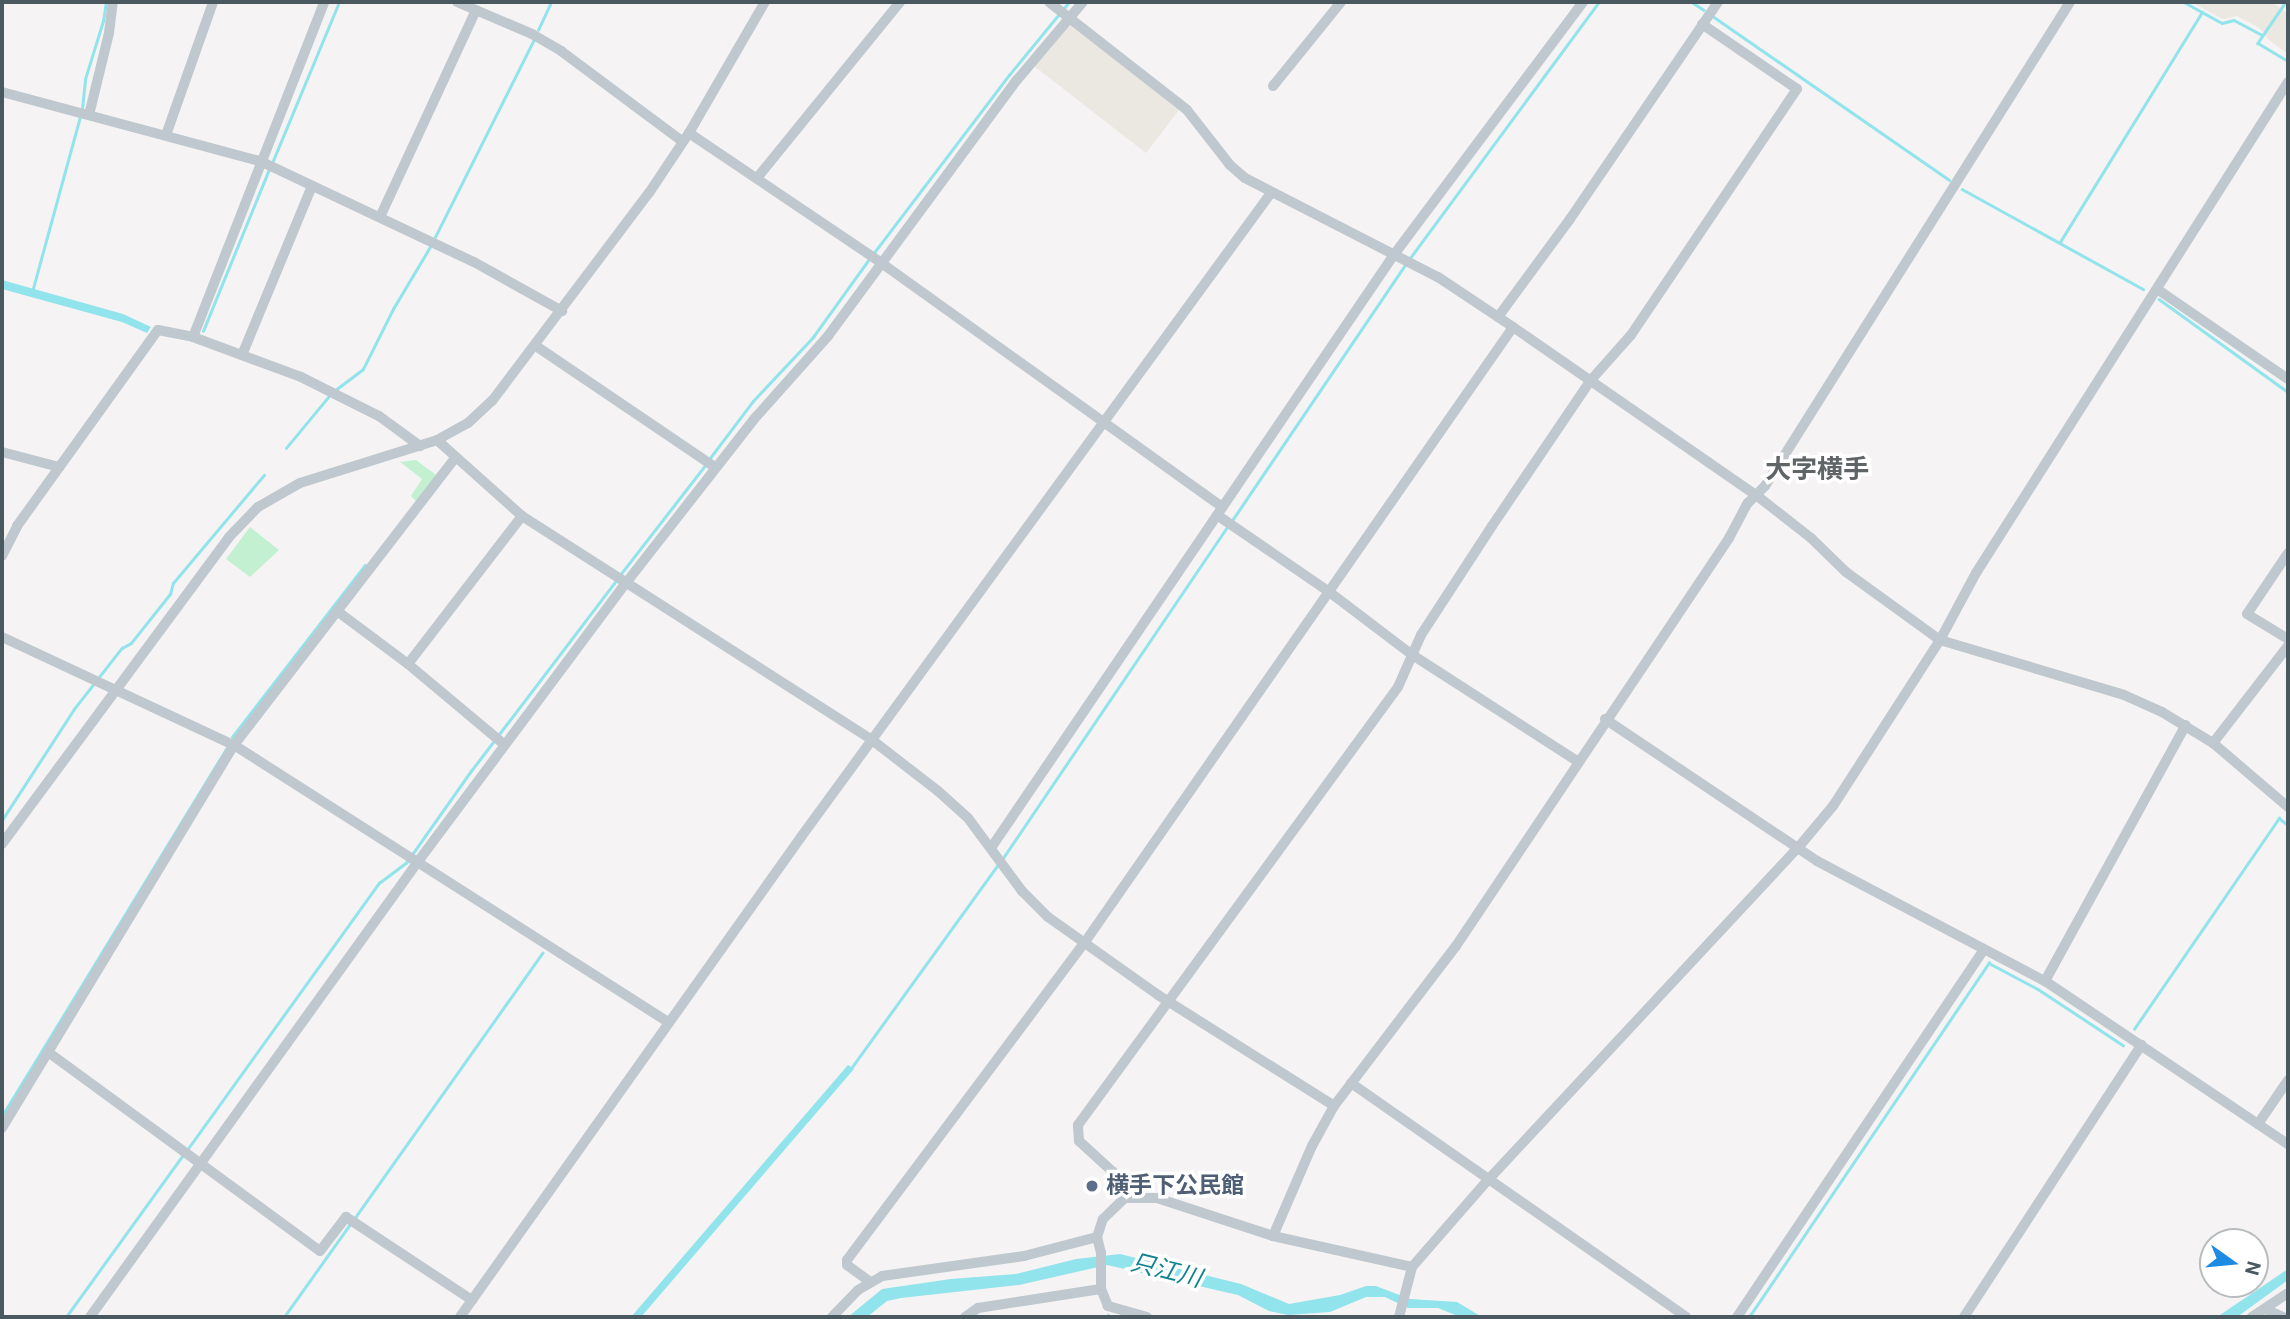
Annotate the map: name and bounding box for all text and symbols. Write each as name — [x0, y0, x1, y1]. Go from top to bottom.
district label: 大字横手 — [1765, 454, 1869, 486]
place label: 横手下公民館 — [1106, 1172, 1244, 1200]
marker: 横手下公民館 — [1084, 1178, 1100, 1194]
north arrow — [2199, 1228, 2269, 1298]
water label: 只江川 — [1128, 1248, 1204, 1294]
text: N — [2240, 1259, 2266, 1277]

